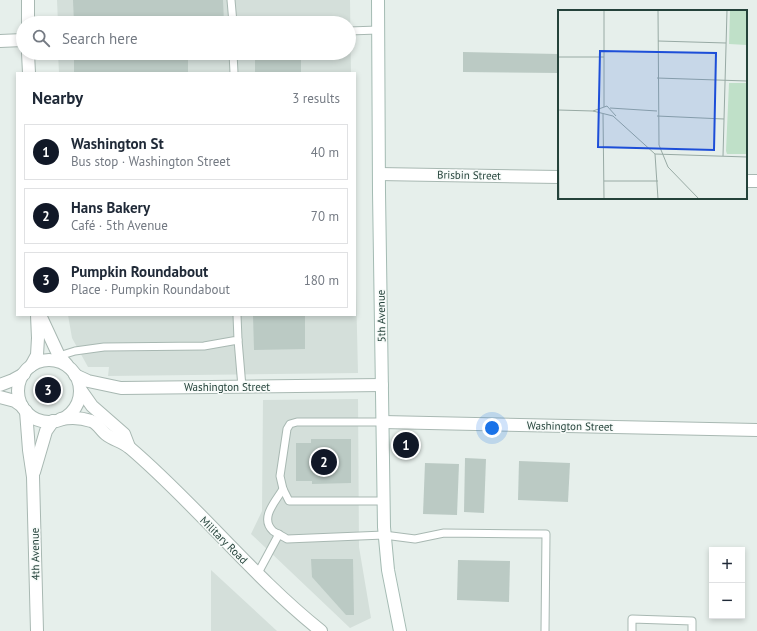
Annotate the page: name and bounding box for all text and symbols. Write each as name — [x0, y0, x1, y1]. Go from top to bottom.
inset map — [558, 10, 747, 199]
search box — [16, 16, 356, 60]
icon: search — [30, 27, 52, 49]
text: Search here — [62, 29, 138, 48]
text: Nearby — [32, 87, 83, 109]
text: 3 results — [292, 90, 340, 107]
text: Washington St — [71, 134, 164, 153]
text: 1 — [42, 144, 50, 161]
text: 40 m — [311, 144, 339, 161]
text: Bus stop · Washington Street — [71, 153, 230, 170]
street label: Brisbin Street — [437, 167, 501, 183]
text: Hans Bakery — [71, 198, 150, 217]
text: 2 — [42, 208, 50, 225]
text: 70 m — [311, 208, 339, 225]
text: Café · 5th Avenue — [71, 217, 168, 234]
text: Pumpkin Roundabout — [71, 262, 208, 281]
text: 3 — [42, 272, 50, 289]
text: 180 m — [304, 272, 339, 289]
text: Place · Pumpkin Roundabout — [71, 281, 230, 298]
street label: 5th Avenue — [374, 289, 388, 342]
pin: 3 — [35, 375, 61, 405]
street label: Washington Street — [184, 380, 270, 394]
your location — [482, 418, 502, 438]
street label: Washington Street — [527, 418, 613, 434]
pin: 1 — [393, 430, 419, 460]
pin: 2 — [311, 447, 337, 477]
street label: Military Road — [197, 513, 251, 567]
street label: 4th Avenue — [28, 527, 42, 580]
map controls — [709, 547, 745, 619]
button: + — [709, 547, 745, 583]
button: − — [709, 583, 745, 619]

